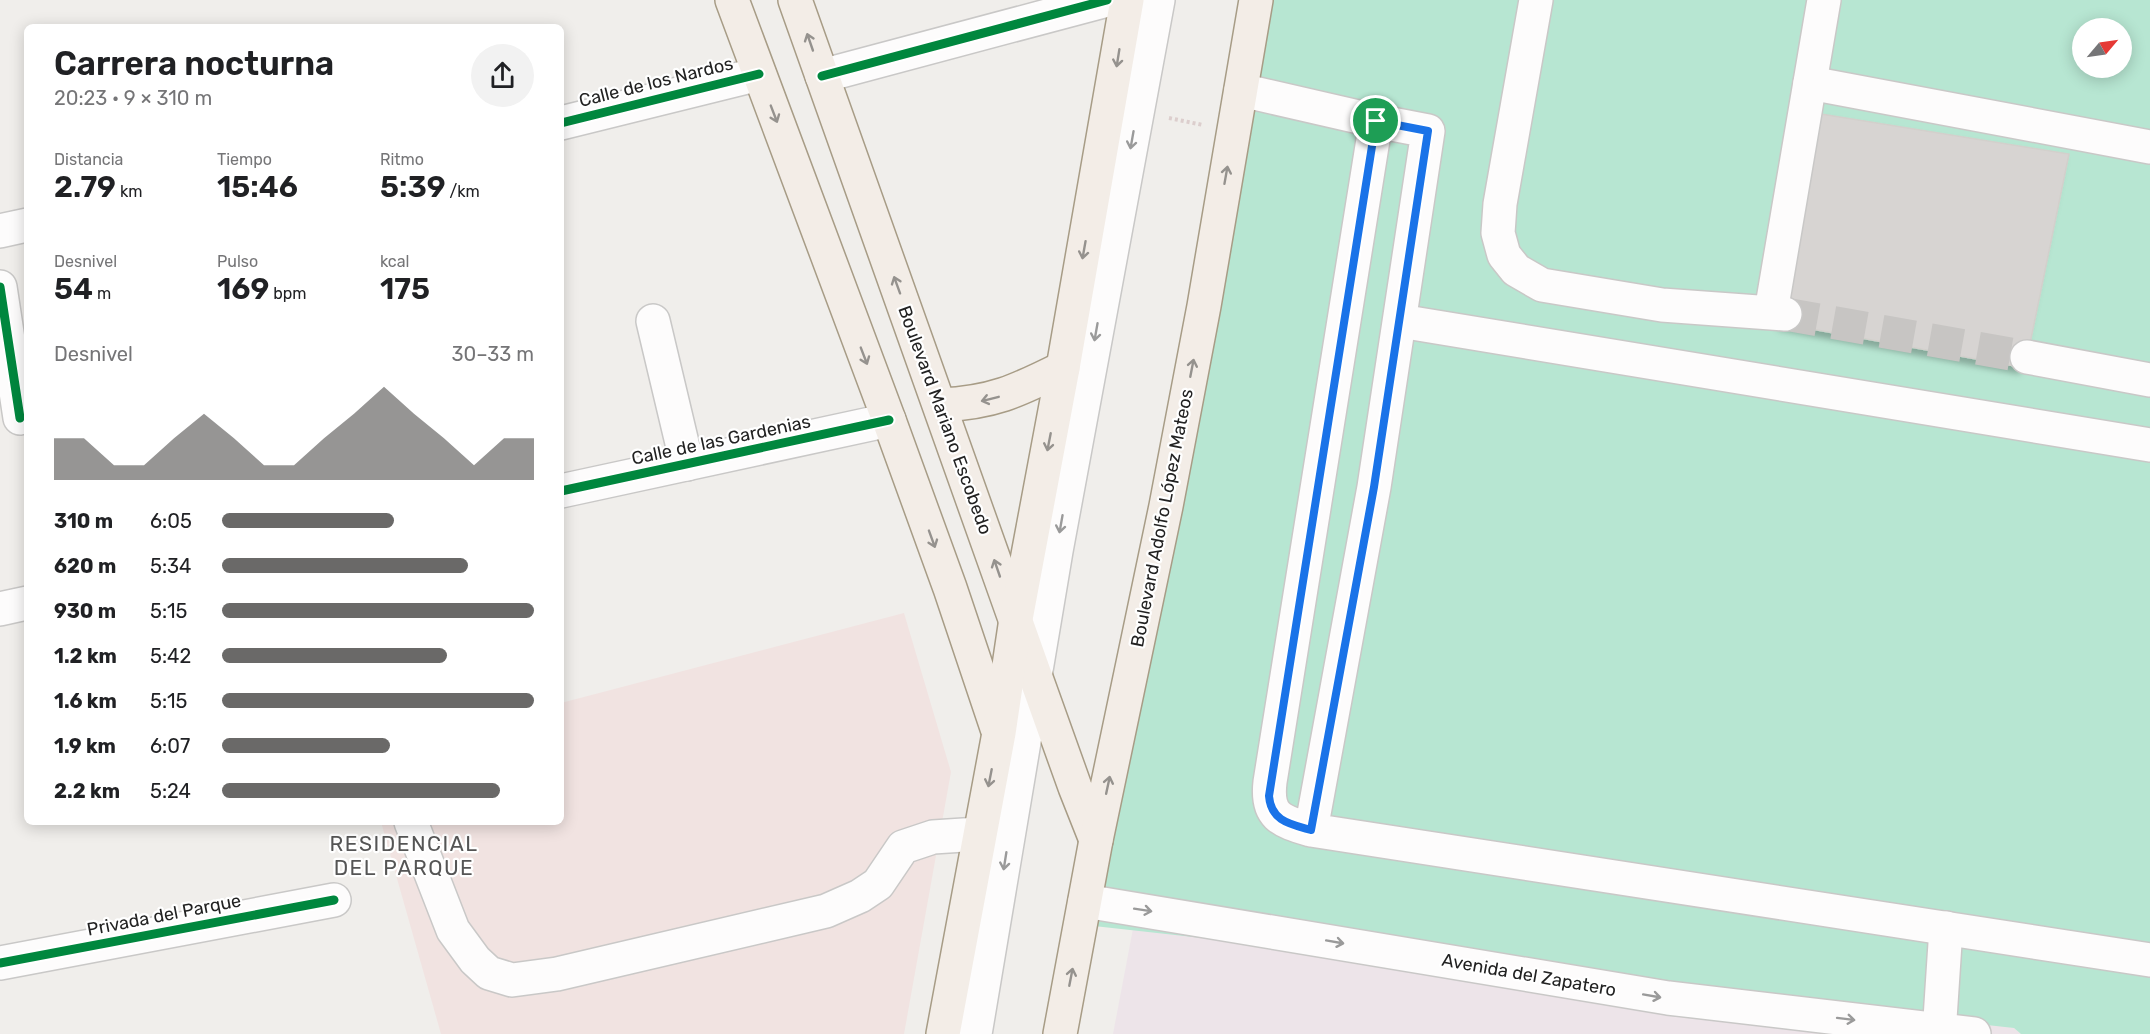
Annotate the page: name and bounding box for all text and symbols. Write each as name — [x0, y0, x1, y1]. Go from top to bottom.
north arrow — [2072, 18, 2132, 78]
map controls — [2072, 18, 2132, 78]
one-way arrow — [804, 33, 815, 52]
text: Carrera nocturna — [54, 44, 334, 83]
button: share — [471, 44, 534, 107]
one-way arrow — [1112, 47, 1123, 67]
street label: Calle de los Nardos — [577, 52, 735, 112]
text: 20:23 · 9 × 310 m — [54, 86, 212, 110]
pin — [1350, 95, 1401, 146]
one-way arrow — [769, 104, 780, 123]
icon: arrive — [1359, 104, 1392, 137]
one-way arrow — [1126, 130, 1137, 149]
text: Distancia — [54, 150, 123, 169]
text: Tiempo — [217, 150, 272, 169]
text: Ritmo — [380, 150, 424, 169]
one-way arrow — [1221, 166, 1232, 186]
text: 2.79 — [54, 169, 116, 205]
text: 15:46 — [217, 169, 298, 205]
text: 5:39 — [380, 169, 446, 205]
text: km — [116, 182, 142, 201]
text: /km — [446, 182, 480, 201]
one-way arrow — [1078, 239, 1089, 259]
text: Desnivel — [54, 252, 117, 271]
text: Pulso — [217, 252, 258, 271]
text: kcal — [380, 252, 409, 271]
text: 54 — [54, 271, 93, 307]
text: 169 — [217, 271, 269, 307]
text: 175 — [380, 271, 430, 307]
one-way arrow — [891, 276, 902, 295]
text: m — [93, 284, 111, 303]
text: bpm — [269, 284, 307, 303]
street label: Boulevard Mariano Escobedo — [893, 303, 997, 537]
one-way arrow — [1090, 322, 1101, 341]
text: Desnivel — [54, 342, 133, 366]
text: 30–33 m — [452, 342, 534, 366]
one-way arrow — [860, 346, 871, 365]
one-way arrow — [1187, 358, 1198, 378]
street label: Boulevard Adolfo López Mateos — [1126, 387, 1198, 649]
one-way arrow — [980, 394, 999, 406]
street label: Calle de las Gardenias — [630, 410, 812, 470]
one-way arrow — [1043, 431, 1054, 451]
text: 310 m — [54, 509, 113, 533]
text: 6:05 — [150, 509, 192, 533]
one-way arrow — [1055, 513, 1066, 533]
one-way arrow — [927, 529, 938, 548]
text: 620 m — [54, 554, 116, 578]
text: 5:34 — [150, 554, 191, 578]
one-way arrow — [991, 559, 1002, 578]
text: 930 m — [54, 599, 116, 623]
text: 5:15 — [150, 599, 187, 623]
text: 1.2 km — [54, 644, 117, 668]
text: 5:42 — [150, 644, 191, 668]
text: 1.6 km — [54, 689, 117, 713]
text: 5:15 — [150, 689, 187, 713]
text: 1.9 km — [54, 734, 116, 758]
text: 6:07 — [150, 734, 190, 758]
one-way arrow — [984, 768, 995, 788]
one-way arrow — [1103, 776, 1114, 795]
text: 2.2 km — [54, 779, 120, 803]
text: 5:24 — [150, 779, 191, 803]
district label: RESIDENCIAL DEL PARQUE — [329, 831, 479, 880]
one-way arrow — [999, 851, 1010, 870]
street label: Privada del Parque — [85, 889, 243, 941]
one-way arrow — [1133, 905, 1152, 916]
one-way arrow — [1325, 937, 1345, 948]
street label: Avenida del Zapatero — [1440, 949, 1618, 1001]
one-way arrow — [1066, 967, 1077, 987]
one-way arrow — [1642, 990, 1661, 1001]
one-way arrow — [1835, 1014, 1855, 1025]

